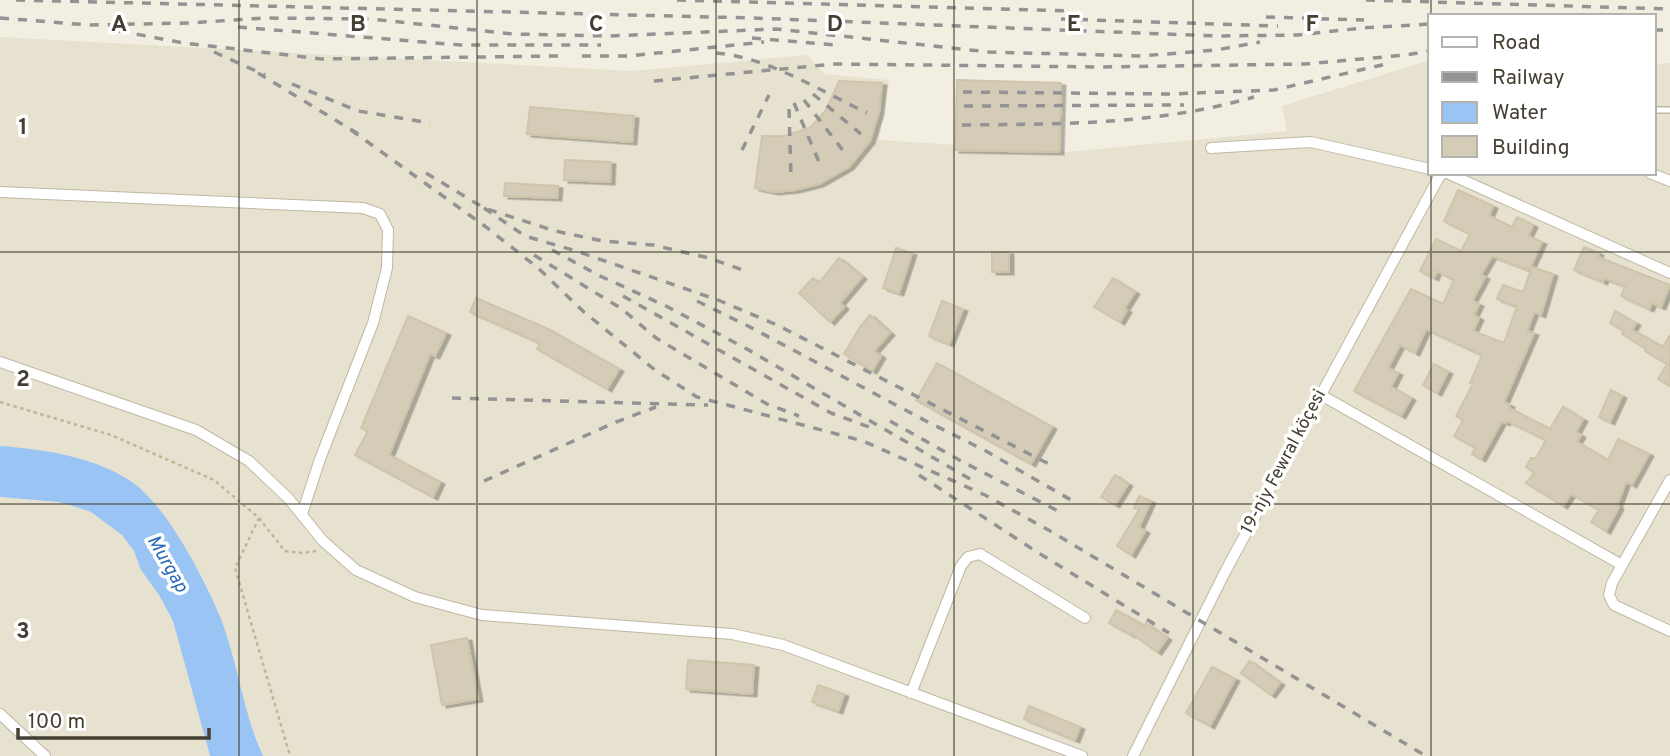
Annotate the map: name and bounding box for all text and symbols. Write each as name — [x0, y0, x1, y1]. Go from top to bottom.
text: A — [111, 11, 127, 40]
text: B — [350, 11, 366, 40]
text: C — [589, 11, 603, 40]
text: D — [827, 11, 843, 40]
text: E — [1067, 11, 1081, 40]
text: F — [1305, 11, 1319, 40]
legend — [1428, 14, 1656, 175]
text: Road — [1492, 30, 1541, 57]
text: Railway — [1492, 65, 1565, 92]
text: Water — [1492, 100, 1547, 127]
text: 1 — [18, 114, 28, 143]
text: Building — [1492, 135, 1570, 162]
text: 2 — [16, 366, 30, 395]
street label: 19-njy Fewral köçesi — [1236, 386, 1332, 538]
water label: Murgap — [141, 531, 193, 598]
text: 3 — [16, 618, 30, 647]
scale bar — [18, 696, 208, 740]
text: 100 m — [28, 709, 85, 736]

